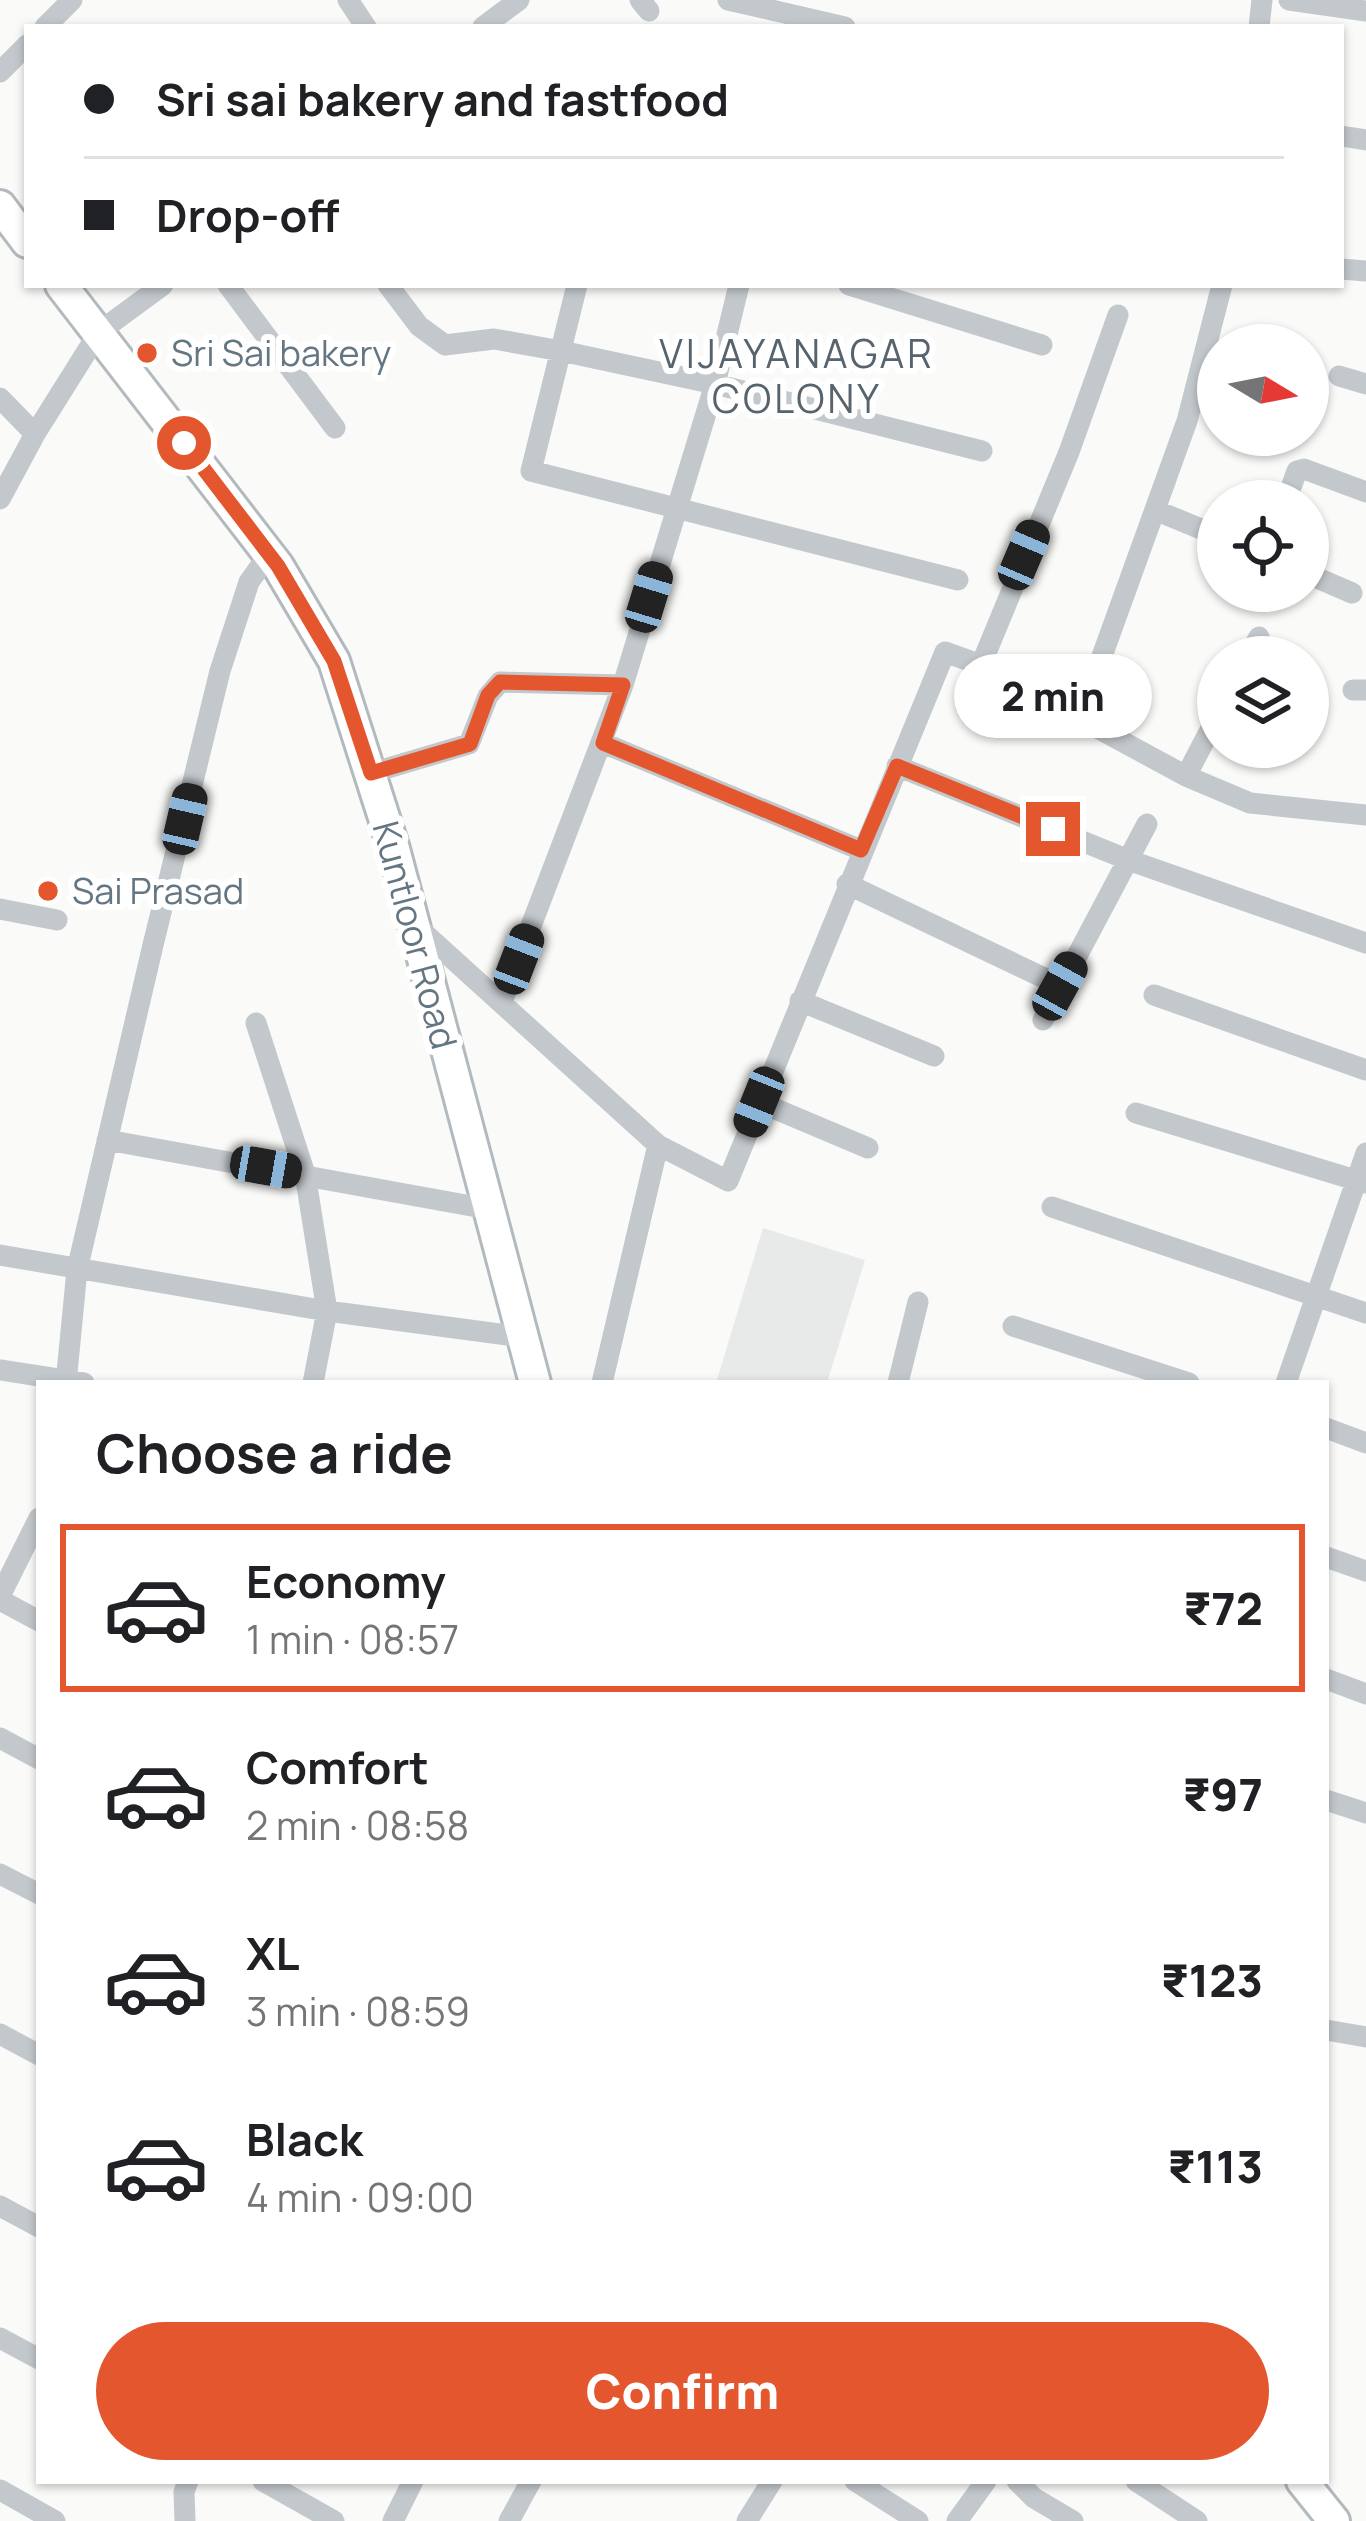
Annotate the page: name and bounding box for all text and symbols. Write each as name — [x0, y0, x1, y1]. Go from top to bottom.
text: Sri sai bakery and fastfood — [156, 68, 729, 130]
text: Drop-off — [156, 184, 339, 246]
north arrow — [1197, 324, 1329, 456]
map controls — [1197, 324, 1329, 768]
district label: VIJAYANAGAR COLONY — [659, 326, 935, 425]
place label: Sri Sai bakery — [171, 328, 391, 377]
marker: Sri Sai bakery — [134, 340, 160, 366]
route start — [157, 416, 211, 470]
button: locate — [1197, 480, 1329, 612]
car — [993, 515, 1055, 595]
car — [621, 557, 677, 637]
button: layers — [1197, 636, 1329, 768]
callout: 2 min — [954, 655, 1152, 739]
text: 2 min — [1001, 669, 1105, 723]
car — [159, 780, 211, 858]
route end — [1026, 802, 1080, 856]
street label: Kuntloor Road — [362, 816, 469, 1054]
place label: Sai Prasad — [72, 866, 244, 915]
marker: Sai Prasad — [35, 878, 61, 904]
car — [489, 919, 549, 999]
car — [1027, 946, 1093, 1026]
car — [729, 1062, 789, 1142]
car — [227, 1143, 305, 1191]
text: Choose a ride — [96, 1415, 453, 1489]
text: Economy — [246, 1550, 446, 1612]
icon: car — [102, 1554, 210, 1662]
text: ₹72 — [1183, 1577, 1263, 1639]
text: 1 min · 08:57 — [246, 1612, 459, 1666]
text: Comfort — [246, 1736, 429, 1798]
icon: car — [102, 1740, 210, 1848]
text: ₹97 — [1182, 1763, 1263, 1825]
text: 2 min · 08:58 — [246, 1798, 469, 1852]
text: XL — [246, 1922, 300, 1984]
icon: car — [102, 1926, 210, 2034]
text: ₹123 — [1161, 1949, 1263, 2011]
text: 3 min · 08:59 — [246, 1984, 470, 2038]
text: Black — [246, 2108, 363, 2170]
icon: car — [102, 2112, 210, 2220]
text: ₹113 — [1167, 2135, 1263, 2197]
text: 4 min · 09:00 — [246, 2170, 474, 2224]
button: Confirm — [96, 2322, 1269, 2460]

